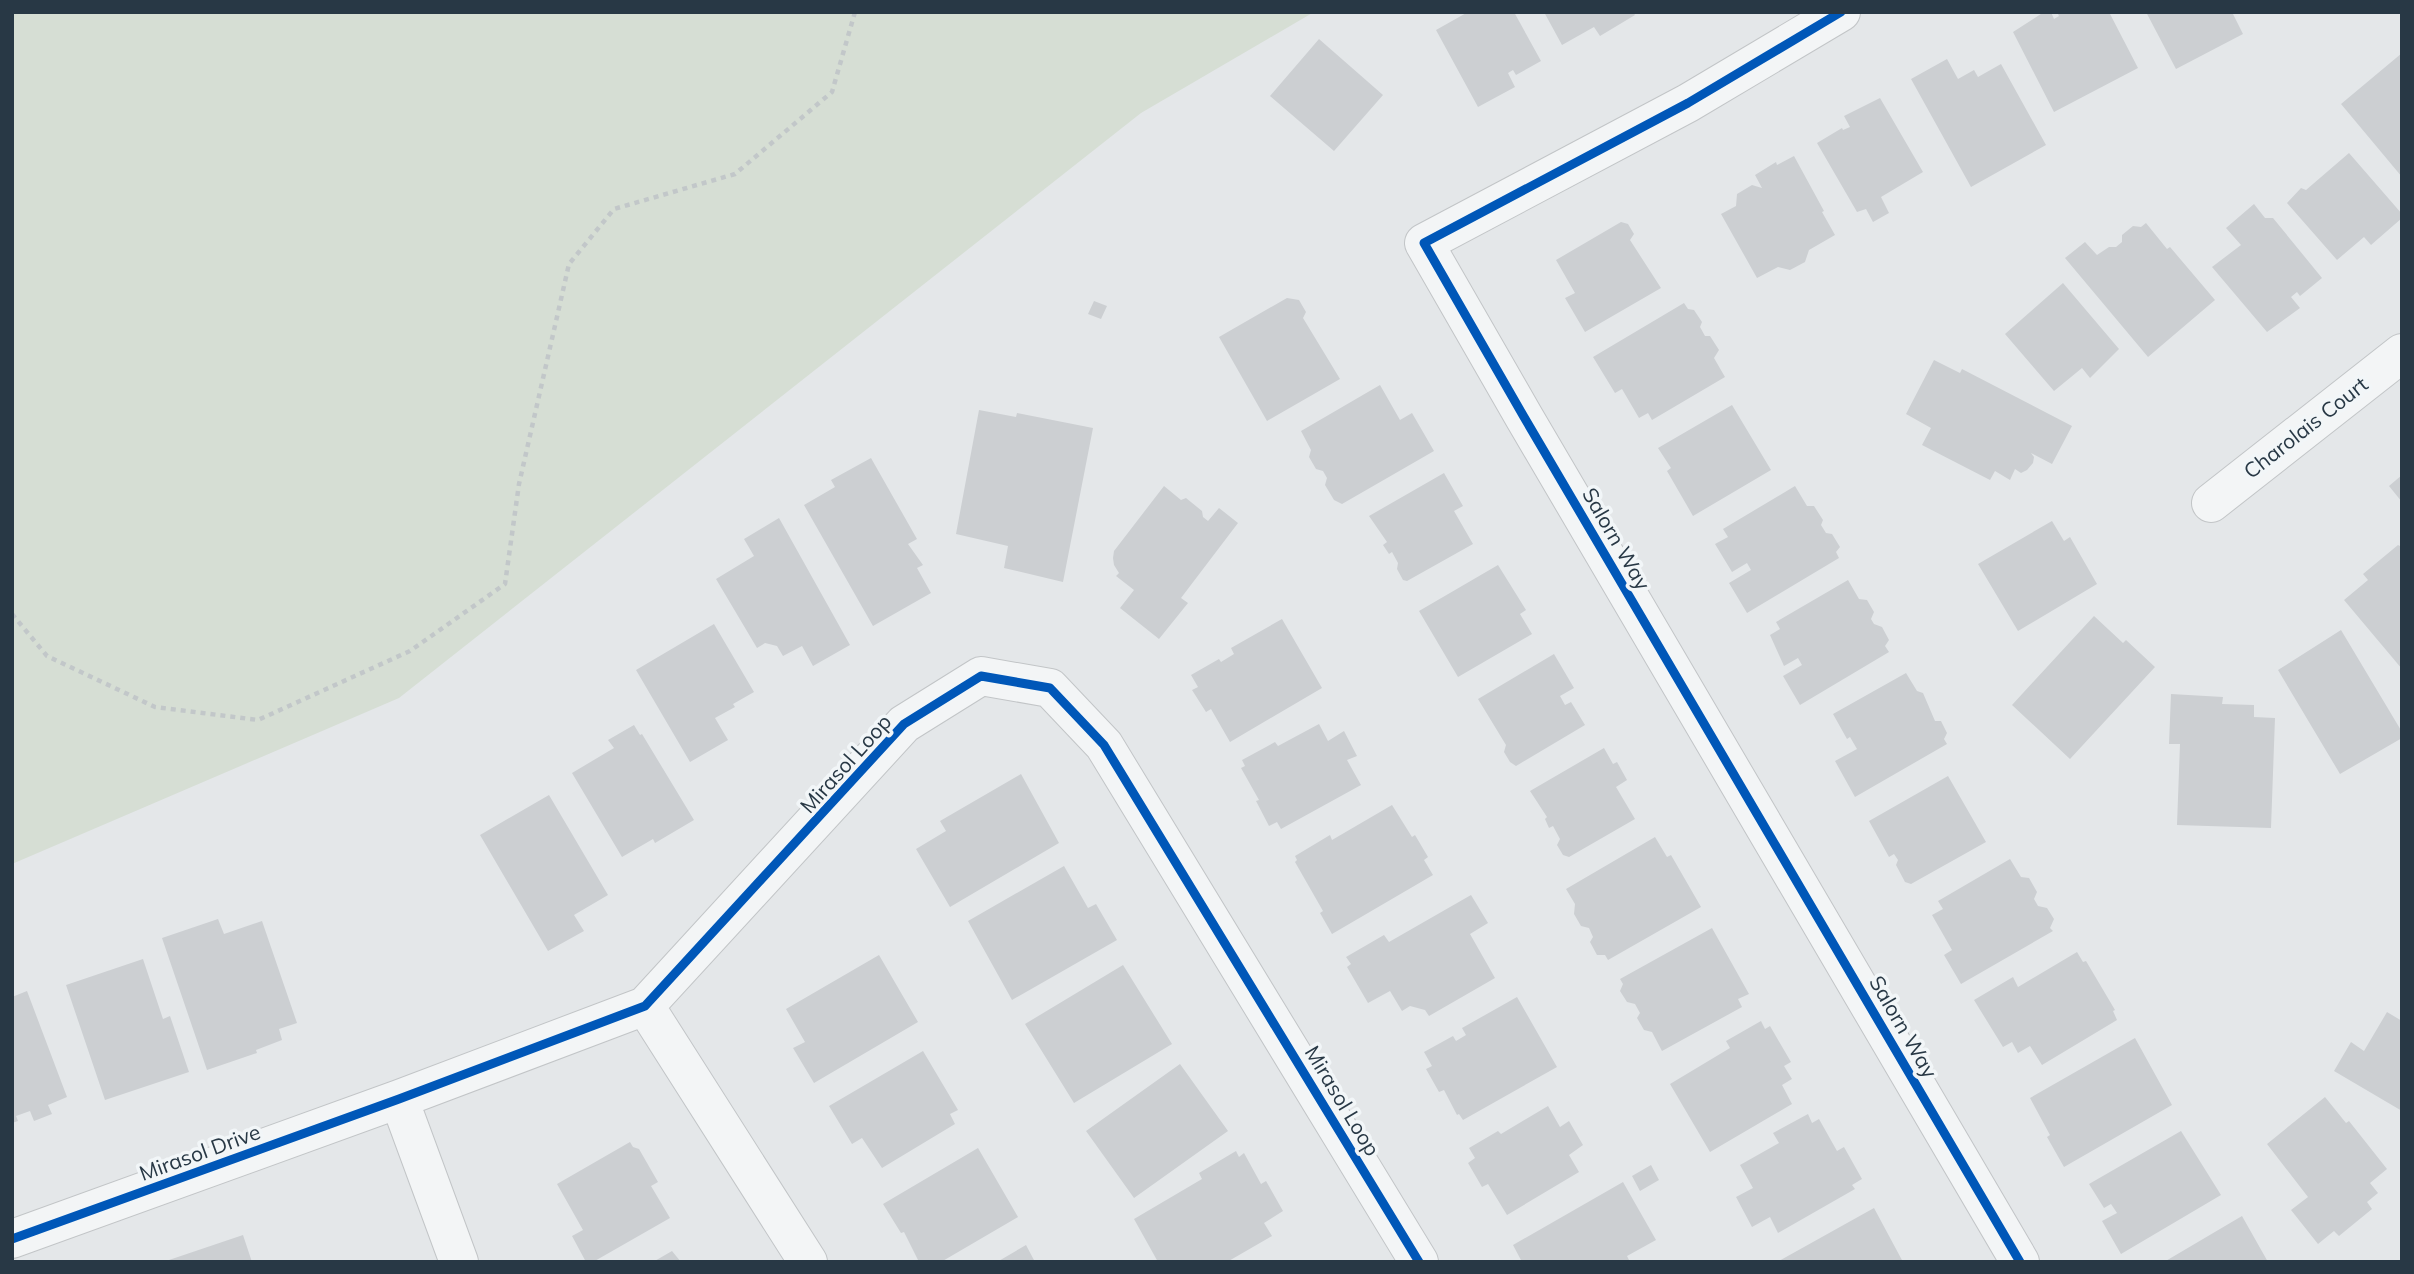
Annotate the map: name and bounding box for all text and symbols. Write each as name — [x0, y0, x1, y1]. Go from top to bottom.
street label: Charolais Court — [2238, 371, 2373, 484]
street label: Salorn Way — [1577, 483, 1657, 594]
street label: Mirasol Loop — [794, 709, 896, 818]
street label: Salorn Way — [1864, 971, 1944, 1082]
street label: Mirasol Loop — [1300, 1041, 1386, 1160]
street label: Mirasol Drive — [136, 1118, 264, 1186]

